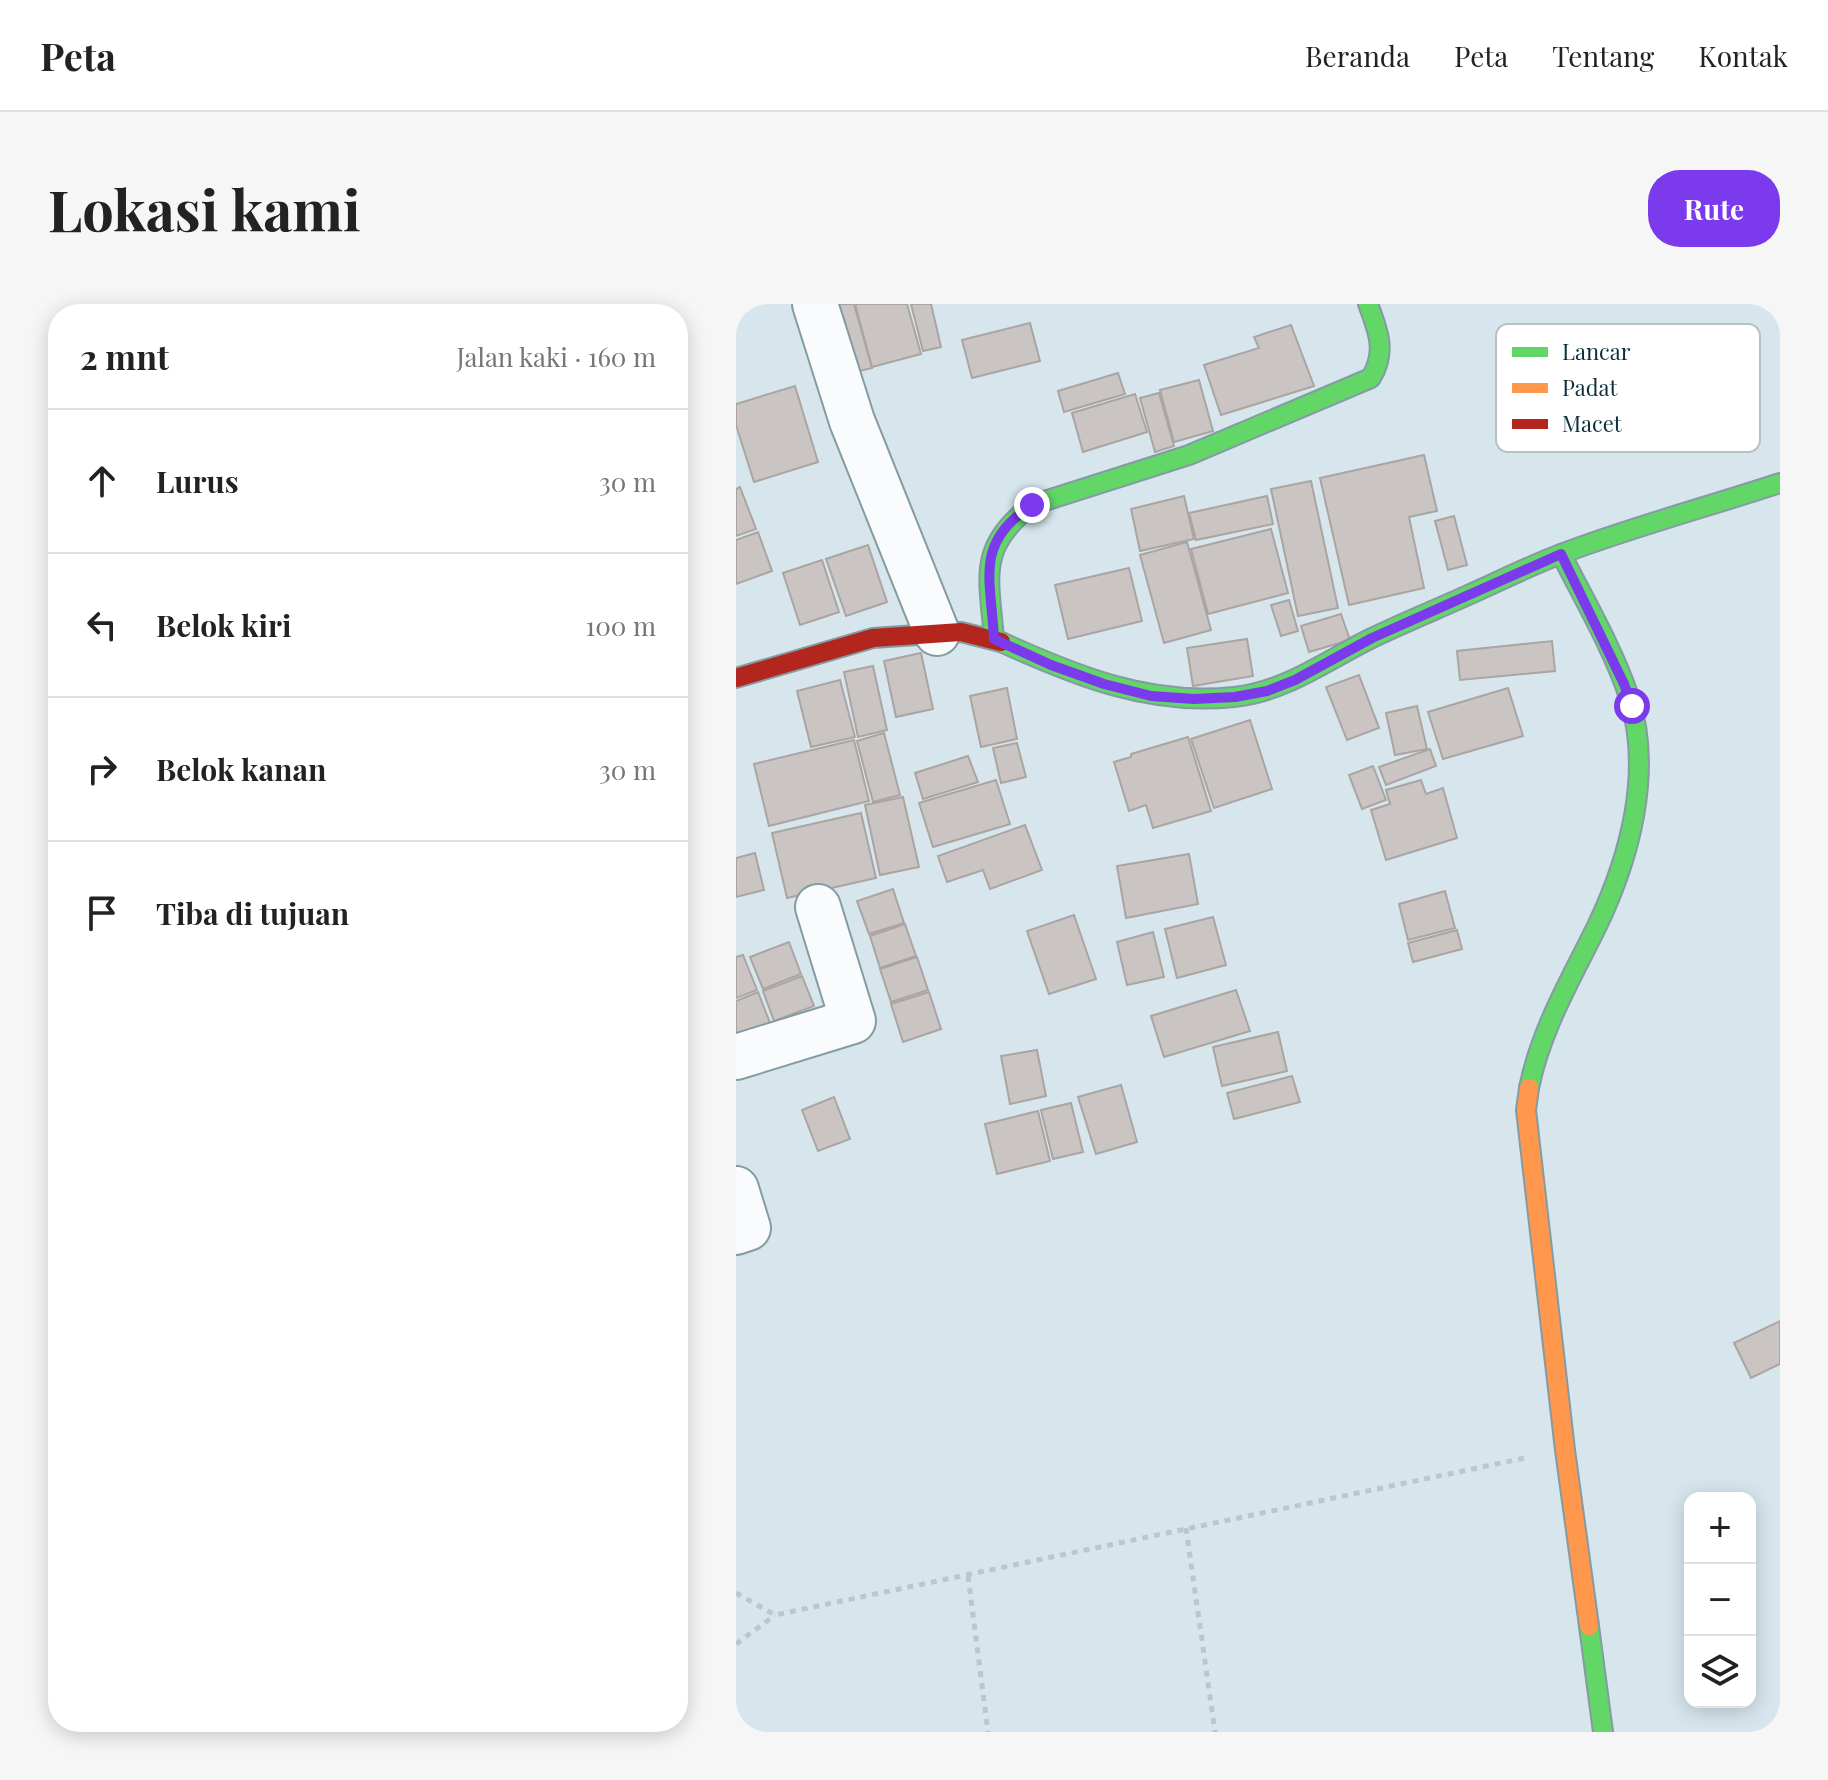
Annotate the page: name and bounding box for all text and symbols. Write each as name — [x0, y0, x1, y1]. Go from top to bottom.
text: Peta — [40, 30, 116, 81]
text: Beranda — [1305, 37, 1410, 74]
text: Peta — [1454, 37, 1508, 74]
text: Tentang — [1552, 37, 1654, 74]
text: Kontak — [1698, 37, 1788, 74]
button: Rute — [1648, 170, 1780, 247]
text: Lokasi kami — [48, 171, 361, 246]
legend — [1496, 324, 1760, 452]
text: 2 mnt — [80, 333, 169, 379]
text: Lancar — [1562, 336, 1631, 366]
text: Jalan kaki · 160 m — [457, 339, 656, 374]
text: Padat — [1562, 372, 1618, 402]
text: Macet — [1562, 408, 1623, 438]
icon: ahead — [80, 459, 124, 503]
text: Lurus — [156, 461, 239, 501]
text: 30 m — [599, 464, 656, 499]
route end — [1014, 487, 1050, 523]
icon: left — [80, 603, 124, 647]
text: Belok kiri — [156, 605, 291, 645]
text: 100 m — [586, 608, 656, 643]
route start — [1614, 688, 1650, 724]
icon: right — [80, 747, 124, 791]
text: Belok kanan — [156, 749, 326, 789]
text: 30 m — [599, 752, 656, 787]
icon: arrive — [80, 891, 124, 935]
text: Tiba di tujuan — [156, 893, 349, 933]
map controls — [1684, 1492, 1756, 1708]
button: + — [1684, 1492, 1756, 1564]
button: − — [1684, 1564, 1756, 1636]
button: layers — [1684, 1636, 1756, 1708]

